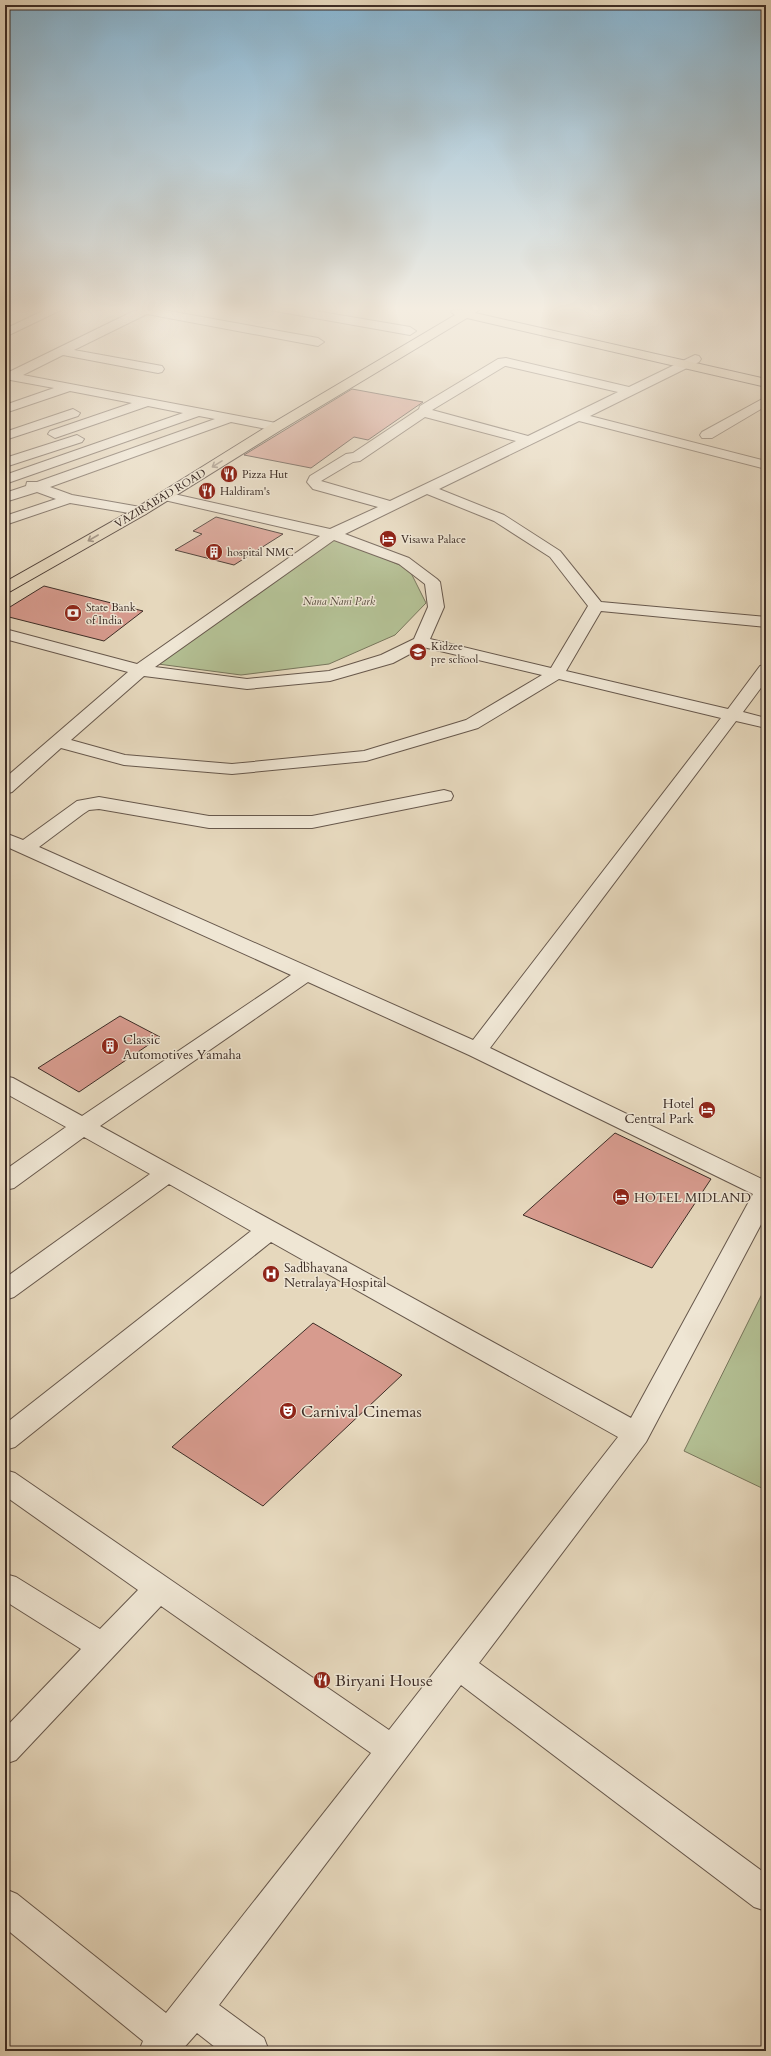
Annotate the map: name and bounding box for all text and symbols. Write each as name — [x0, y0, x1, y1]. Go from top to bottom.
one-way arrow — [212, 460, 223, 468]
restaurant icon: Pizza Hut — [219, 464, 239, 484]
street label: VAZIRABAD ROAD — [112, 465, 209, 532]
place label: Pizza Hut — [242, 467, 288, 482]
restaurant icon: Haldiram's — [197, 481, 217, 501]
place label: Haldiram's — [220, 484, 270, 499]
hotel icon: Visawa Palace — [378, 529, 398, 549]
place label: Visawa Palace — [401, 532, 466, 547]
one-way arrow — [87, 535, 99, 543]
building icon: hospital NMC — [204, 542, 224, 562]
place label: hospital NMC — [227, 545, 294, 560]
park label: Nana Nani Park — [303, 594, 376, 609]
place label: State Bank of India — [86, 600, 136, 628]
bank icon: State Bank of India — [63, 603, 83, 623]
place label: Kidzee pre school — [431, 639, 478, 667]
school or university icon: Kidzee pre school — [408, 642, 428, 662]
place label: Classic Automotives Yamaha — [123, 1031, 242, 1064]
building icon: Classic Automotives Yamaha — [100, 1036, 120, 1056]
place label: Hotel Central Park — [624, 1095, 695, 1128]
hotel icon: Hotel Central Park — [697, 1100, 717, 1120]
hotel icon: HOTEL MIDLAND — [611, 1187, 631, 1207]
place label: HOTEL MIDLAND — [634, 1189, 751, 1207]
place label: Sadbhavana Netralaya Hospital — [284, 1259, 387, 1292]
hospital icon: Sadbhavana Netralaya Hospital — [261, 1264, 281, 1284]
theatre icon: Carnival Cinemas — [278, 1401, 298, 1421]
place label: Carnival Cinemas — [301, 1401, 422, 1423]
restaurant icon: Biryani House — [312, 1670, 332, 1690]
place label: Biryani House — [335, 1670, 433, 1692]

